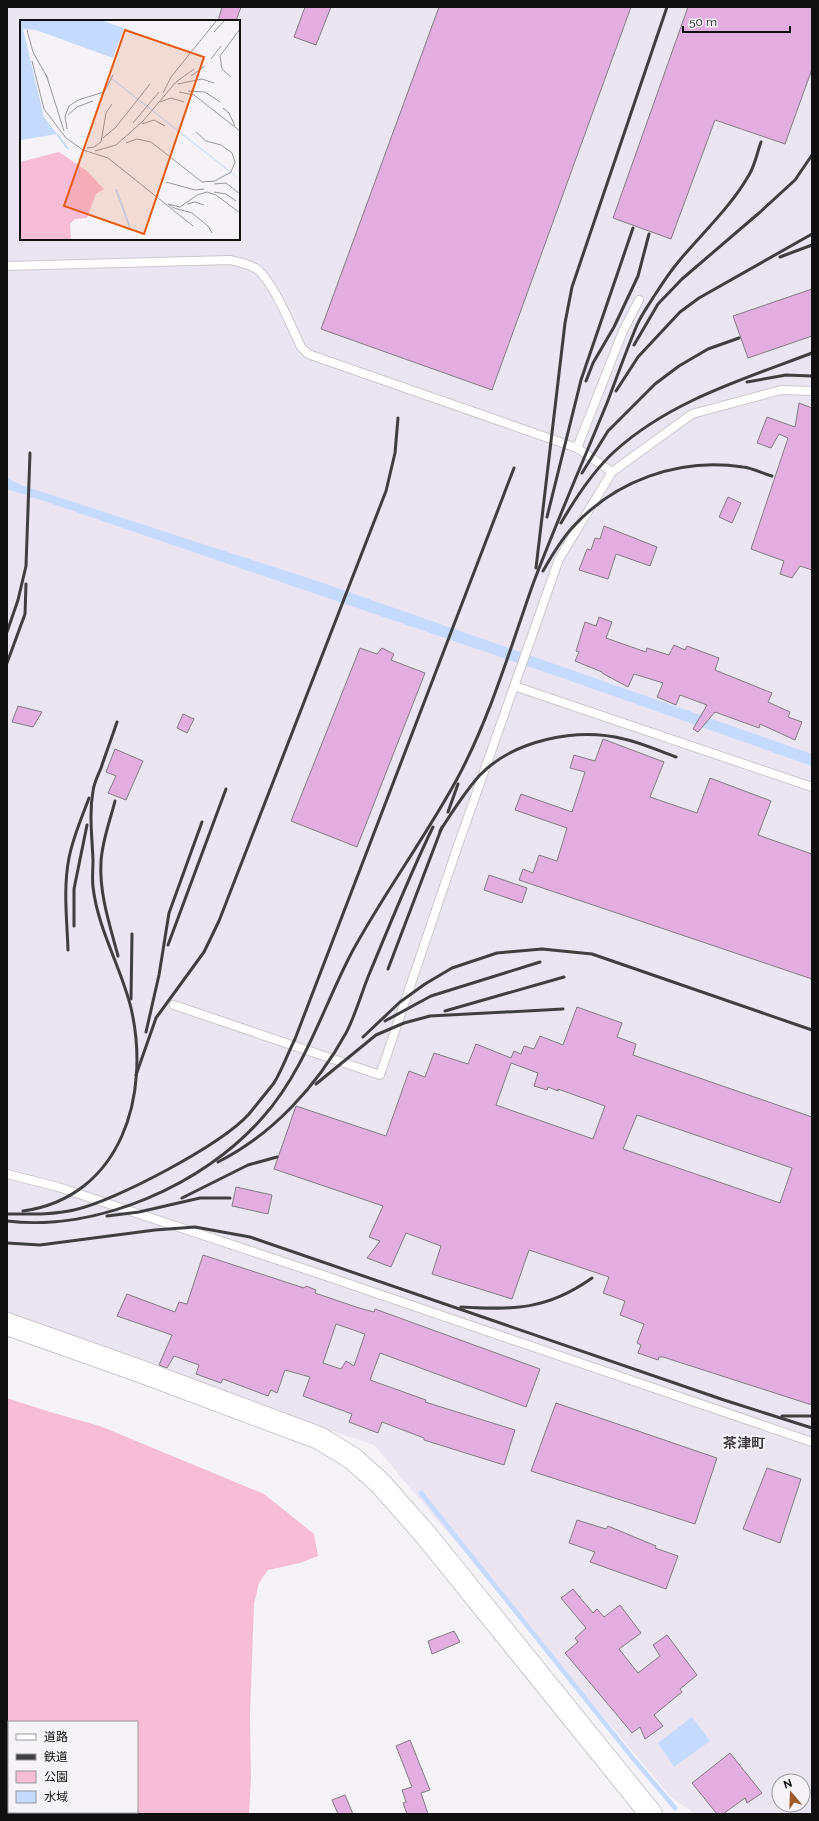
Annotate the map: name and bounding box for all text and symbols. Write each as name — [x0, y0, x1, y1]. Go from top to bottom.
scale bar — [683, 8, 790, 34]
text: 50 m — [689, 15, 717, 29]
inset map — [20, 20, 240, 240]
district label: 茶津町 — [723, 1435, 765, 1451]
legend — [8, 1721, 138, 1813]
text: 道路 — [44, 1730, 68, 1744]
text: 鉄道 — [44, 1750, 68, 1764]
text: 公園 — [44, 1770, 68, 1784]
north arrow — [771, 1773, 811, 1813]
text: N — [782, 1777, 794, 1792]
text: 水域 — [44, 1790, 68, 1804]

